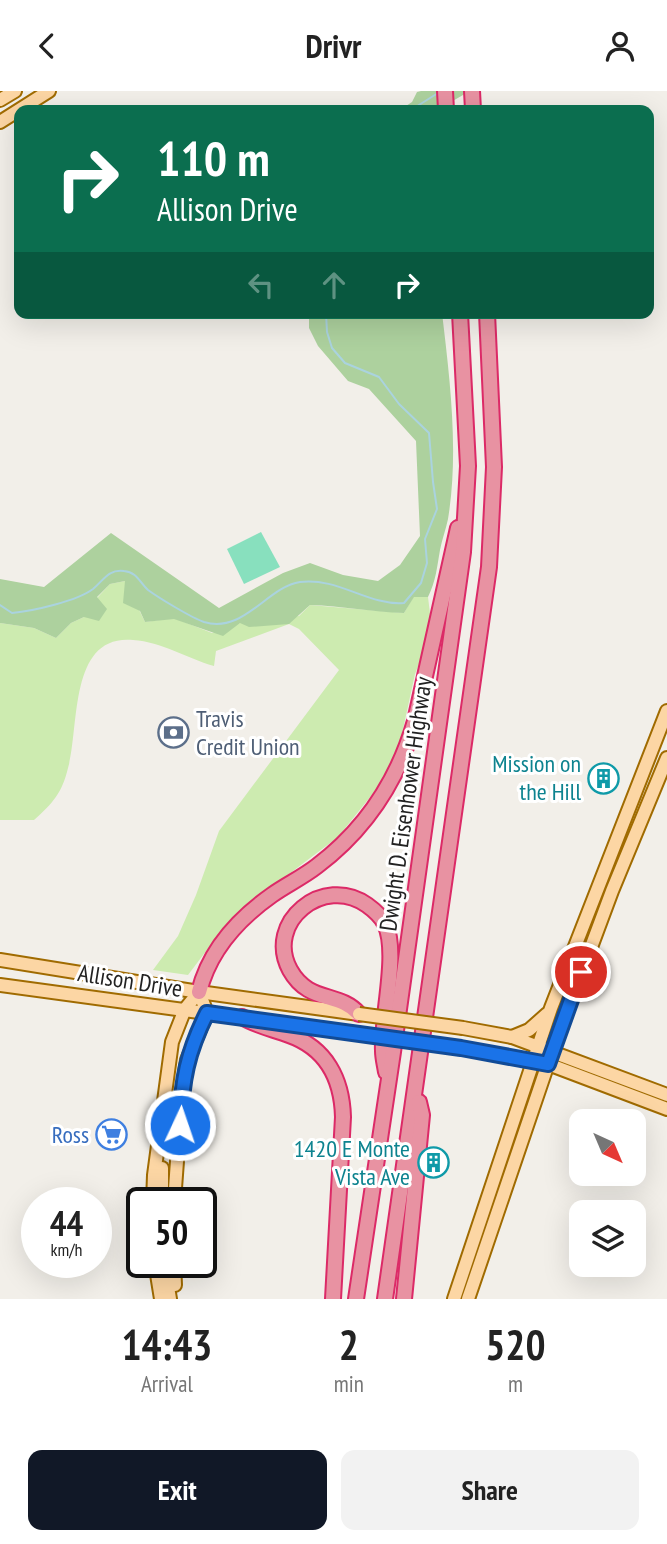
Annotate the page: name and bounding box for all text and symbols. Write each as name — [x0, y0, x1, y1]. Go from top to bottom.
text: Drivr — [306, 25, 361, 67]
icon: back — [28, 27, 66, 65]
icon: person — [601, 27, 639, 65]
text: 110 m — [157, 126, 270, 190]
icon: right — [42, 133, 133, 224]
text: Allison Drive — [157, 188, 298, 230]
icon: left — [242, 266, 280, 304]
icon: ahead — [315, 266, 353, 304]
icon: right — [388, 266, 426, 304]
street label: Dwight D. Eisenhower Highway — [372, 675, 439, 933]
place label: Travis Credit Union — [196, 703, 300, 762]
bank icon: Travis Credit Union — [156, 716, 190, 750]
place label: Mission on the Hill — [492, 748, 581, 807]
building icon: Mission on the Hill — [587, 761, 621, 795]
pin — [551, 942, 611, 1002]
icon: arrive — [562, 953, 600, 991]
street label: Allison Drive — [76, 957, 185, 1004]
position arrow — [143, 1088, 217, 1162]
north arrow — [569, 1109, 646, 1187]
map controls — [569, 1109, 646, 1277]
supermarket icon: Ross — [95, 1118, 129, 1152]
place label: Ross — [52, 1119, 89, 1150]
place label: 1420 E Monte Vista Ave — [294, 1133, 410, 1192]
building icon: 1420 E Monte Vista Ave — [416, 1146, 450, 1180]
speed limit sign: 50 — [126, 1187, 217, 1278]
text: 44 — [50, 1200, 83, 1246]
button: layers — [569, 1200, 646, 1277]
text: km/h — [51, 1238, 82, 1261]
text: 14:43 — [121, 1317, 212, 1372]
text: 2 — [339, 1317, 359, 1372]
text: 520 — [485, 1317, 546, 1372]
text: Arrival — [141, 1369, 193, 1398]
text: min — [334, 1369, 364, 1398]
text: m — [508, 1369, 523, 1398]
button: Exit — [28, 1450, 327, 1530]
button: Share — [341, 1450, 639, 1530]

